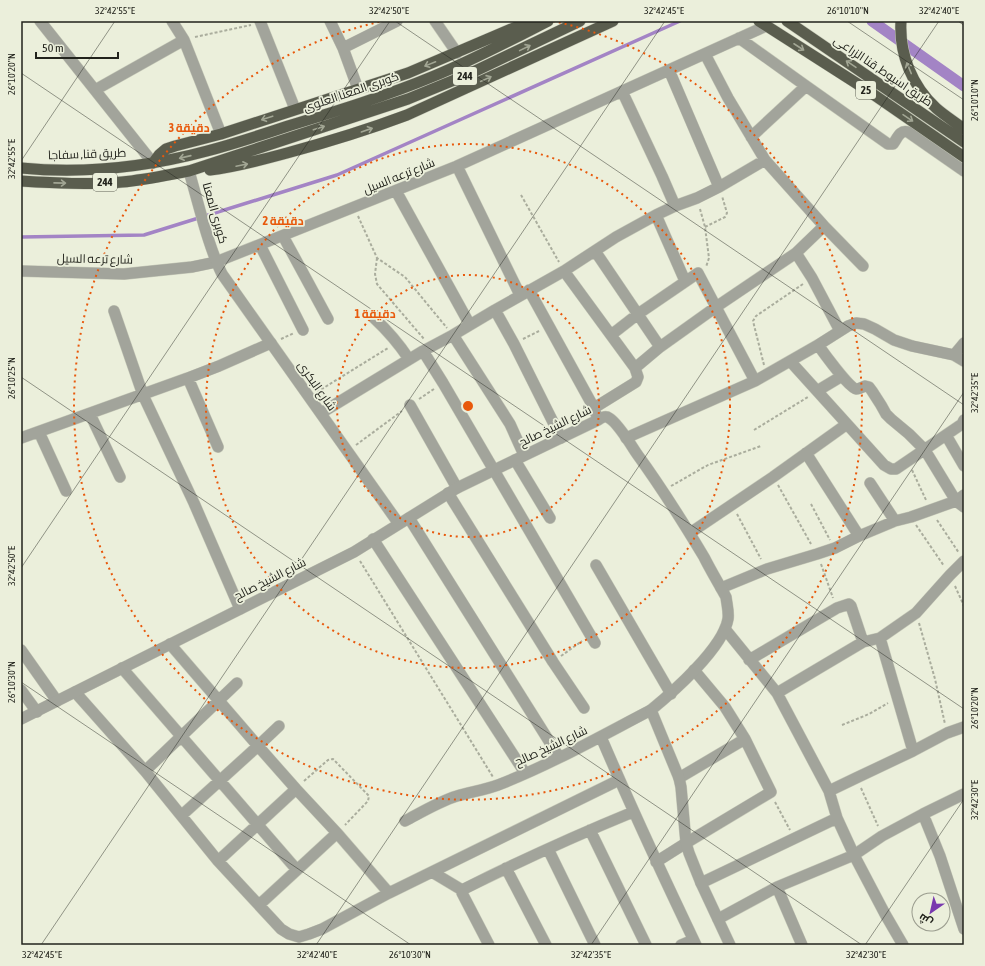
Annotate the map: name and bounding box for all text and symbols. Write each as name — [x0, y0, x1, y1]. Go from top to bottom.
text: 32°42'55"E — [95, 5, 136, 16]
text: 32°42'50"E — [369, 5, 410, 16]
text: 32°42'45"E — [644, 5, 685, 16]
text: 26°10'10"N — [827, 5, 869, 16]
text: 32°42'40"E — [919, 5, 960, 16]
street label: طريق اسيوط, قنا الزراعى — [831, 33, 935, 109]
scale bar — [36, 34, 118, 60]
text: 50 m — [42, 41, 64, 55]
one-way arrow — [793, 43, 804, 51]
one-way arrow — [518, 44, 530, 51]
text: 26°10'20"N — [6, 53, 17, 95]
one-way arrow — [846, 60, 857, 68]
one-way arrow — [425, 61, 437, 68]
one-way arrow — [904, 62, 912, 74]
road number: 244 — [453, 67, 477, 85]
street label: كوبرى المعنا العلوى — [301, 69, 401, 115]
one-way arrow — [480, 75, 492, 82]
text: 26°10'10"N — [969, 79, 980, 121]
road number: 25 — [856, 81, 876, 99]
one-way arrow — [902, 114, 913, 122]
one-way arrow — [261, 115, 273, 123]
text: 3 دقيقة — [168, 121, 210, 135]
one-way arrow — [313, 124, 326, 131]
one-way arrow — [360, 126, 373, 133]
text: 32°42'55"E — [6, 138, 17, 179]
street label: طريق قنا, سفاجا — [48, 146, 127, 162]
one-way arrow — [179, 153, 192, 161]
street label: شارع ترعه السيل — [361, 155, 437, 198]
one-way arrow — [235, 160, 248, 168]
road number: 244 — [93, 173, 117, 191]
one-way arrow — [53, 179, 66, 187]
street label: كوبرى المعنا — [200, 181, 230, 245]
text: 2 دقيقة — [262, 214, 304, 228]
street label: شارع ترعه السيل — [57, 251, 133, 268]
text: 1 دقيقة — [354, 307, 396, 321]
text: 26°10'25"N — [6, 357, 17, 399]
street label: شارع البكرى — [294, 359, 339, 414]
text: 32°42'35"E — [969, 372, 980, 413]
centre of rings — [461, 399, 475, 413]
street label: شارع الشيخ صالح — [517, 402, 594, 450]
text: 32°42'50"E — [6, 545, 17, 586]
street label: شارع الشيخ صالح — [232, 555, 309, 604]
text: 26°10'30"N — [6, 661, 17, 703]
text: 26°10'20"N — [969, 687, 980, 729]
street label: شارع الشيخ صالح — [512, 723, 590, 770]
text: 32°42'30"E — [969, 779, 980, 820]
north arrow — [911, 892, 951, 932]
text: ش — [916, 911, 935, 929]
text: 32°42'45"E — [22, 949, 63, 960]
text: 32°42'40"E — [297, 949, 338, 960]
text: 26°10'30"N — [389, 949, 431, 960]
text: 32°42'35"E — [571, 949, 612, 960]
text: 32°42'30"E — [846, 949, 887, 960]

